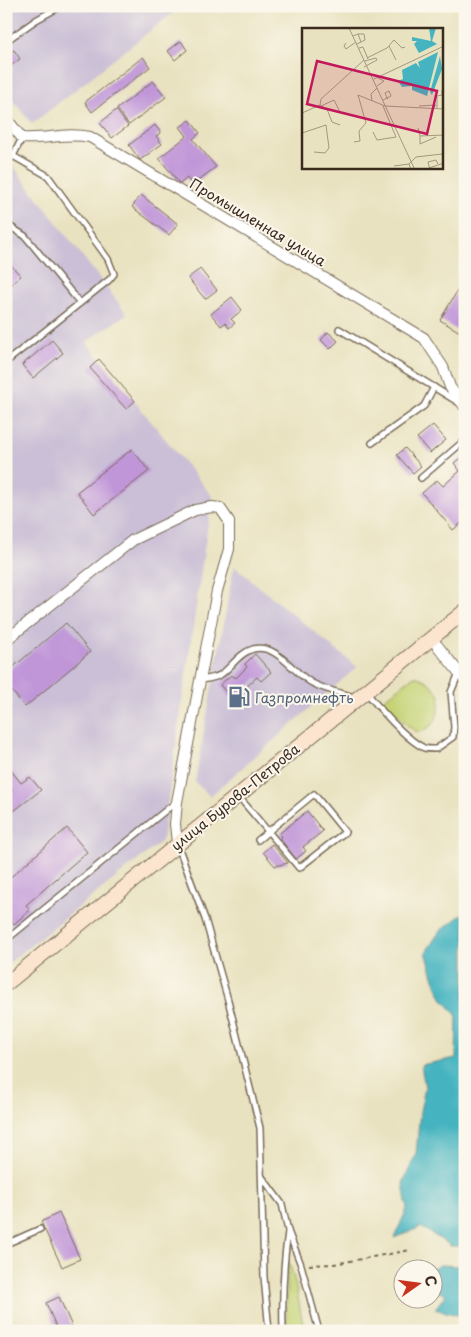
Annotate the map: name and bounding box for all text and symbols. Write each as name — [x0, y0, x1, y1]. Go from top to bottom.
inset map — [302, 28, 444, 169]
street label: Промышленная улица — [186, 173, 330, 271]
fuel station icon: Газпромнефть — [226, 684, 252, 710]
place label: Газпромнефть — [255, 687, 354, 708]
street label: улица Бурова-Петрова — [166, 738, 304, 856]
north arrow — [394, 1260, 444, 1310]
text: С — [420, 1273, 443, 1288]

